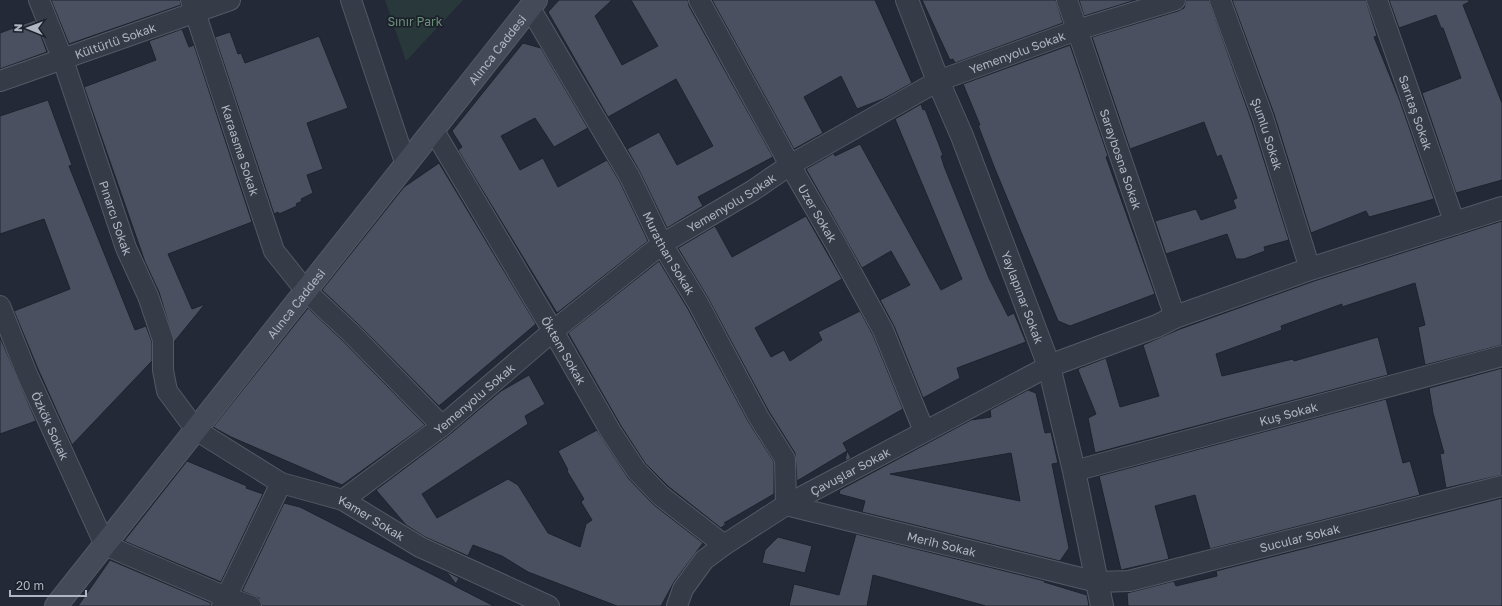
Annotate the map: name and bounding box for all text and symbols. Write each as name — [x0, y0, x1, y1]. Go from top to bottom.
north arrow — [8, 8, 48, 48]
street label: Alınca Caddesi — [465, 12, 529, 87]
park label: Sınır Park — [387, 14, 443, 29]
street label: Kültürlü Sokak — [73, 19, 158, 62]
text: N — [11, 24, 24, 32]
street label: Yemenyolu Sokak — [967, 27, 1067, 77]
street label: Sarıtaş Sokak — [1396, 73, 1436, 152]
street label: Şumlu Sokak — [1249, 96, 1286, 172]
street label: Karaasma Sokak — [219, 103, 263, 198]
street label: Saraybosna Sokak — [1097, 107, 1145, 212]
street label: Yemenyolu Sokak — [684, 169, 779, 235]
street label: Pınarcı Sokak — [96, 179, 136, 258]
street label: Uzer Sokak — [795, 181, 841, 245]
street label: Murathan Sokak — [640, 209, 699, 298]
street label: Yaylapınar Sokak — [999, 249, 1047, 346]
street label: Alınca Caddesi — [263, 265, 328, 341]
street label: Öktem Sokak — [538, 313, 590, 387]
street label: Yemenyolu Sokak — [431, 360, 518, 437]
street label: Özkök Sokak — [28, 389, 73, 462]
street label: Kuş Sokak — [1258, 398, 1319, 428]
street label: Çavuşlar Sokak — [807, 444, 893, 498]
street label: Kamer Sokak — [337, 492, 408, 544]
street label: Sucular Sokak — [1258, 520, 1342, 555]
street label: Merih Sokak — [906, 528, 978, 559]
scale bar — [10, 572, 86, 598]
text: 20 m — [16, 578, 44, 593]

